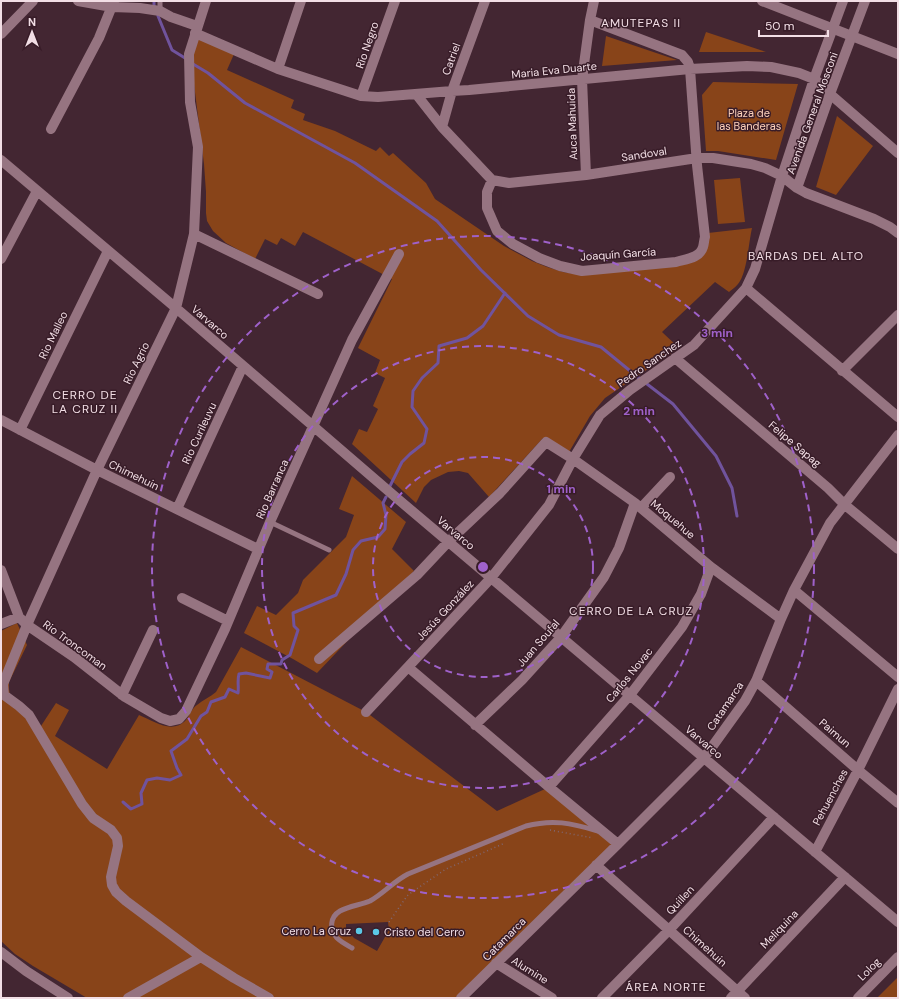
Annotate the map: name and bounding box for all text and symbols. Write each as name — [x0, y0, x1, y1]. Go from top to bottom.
north arrow — [12, 12, 52, 52]
scale bar — [759, 12, 828, 38]
text: N — [28, 15, 36, 29]
district label: AMUTEPAS II — [601, 15, 681, 31]
text: 50 m — [765, 18, 794, 34]
street label: Río Negro — [352, 20, 382, 70]
street label: Catriel — [439, 41, 463, 77]
street label: Avenida General Mosconi — [783, 50, 841, 176]
street label: Maria Eva Duarte — [511, 59, 597, 81]
street label: Auca Mahuida — [564, 88, 580, 160]
park label: Plaza de las Banderas — [717, 106, 781, 133]
street label: Sandoval — [620, 144, 668, 164]
street label: Joaquín García — [580, 244, 656, 264]
district label: BARDAS DEL ALTO — [748, 248, 864, 264]
street label: Varvarco — [188, 302, 232, 342]
street label: Rio Malleo — [35, 309, 71, 361]
text: 3 min — [701, 325, 733, 341]
street label: Pedro Sanchez — [614, 336, 684, 390]
street label: Rio Agrio — [120, 340, 152, 386]
district label: CERRO DE LA CRUZ II — [52, 387, 118, 417]
street label: Rio Curileuvu — [179, 400, 219, 466]
text: 2 min — [623, 403, 655, 419]
street label: Felipe Sapag — [766, 418, 824, 470]
street label: Chimehuin — [106, 457, 162, 493]
street label: Rio Barranca — [253, 457, 291, 521]
text: 1 min — [546, 481, 576, 497]
street label: Moquehue — [648, 496, 698, 542]
street label: Varvarco — [434, 513, 478, 553]
centre of rings — [476, 560, 490, 574]
street label: Jesús González — [413, 577, 477, 643]
district label: CERRO DE LA CRUZ — [569, 603, 693, 619]
street label: Juan Soufal — [514, 616, 562, 670]
street label: Rio Troncoman — [40, 617, 110, 673]
street label: Carlos Novac — [602, 645, 656, 705]
street label: Catamarca — [704, 679, 746, 733]
street label: Paimun — [816, 716, 854, 750]
street label: Varvarco — [682, 722, 726, 762]
street label: Pehuenches — [809, 766, 851, 828]
street label: Quillen — [663, 882, 697, 918]
street label: Meliquina — [757, 907, 801, 951]
street label: Catamarca — [479, 914, 529, 964]
street label: Chimehuin — [680, 923, 730, 969]
place label: Cerro La Cruz — [281, 924, 351, 938]
place label: Cristo del Cerro — [384, 925, 465, 939]
marker: Cerro La Cruz — [354, 926, 364, 936]
marker: Cristo del Cerro — [371, 927, 381, 937]
street label: Alumine — [509, 953, 551, 987]
street label: Lolog — [855, 955, 883, 983]
district label: ÁREA NORTE — [625, 979, 707, 995]

